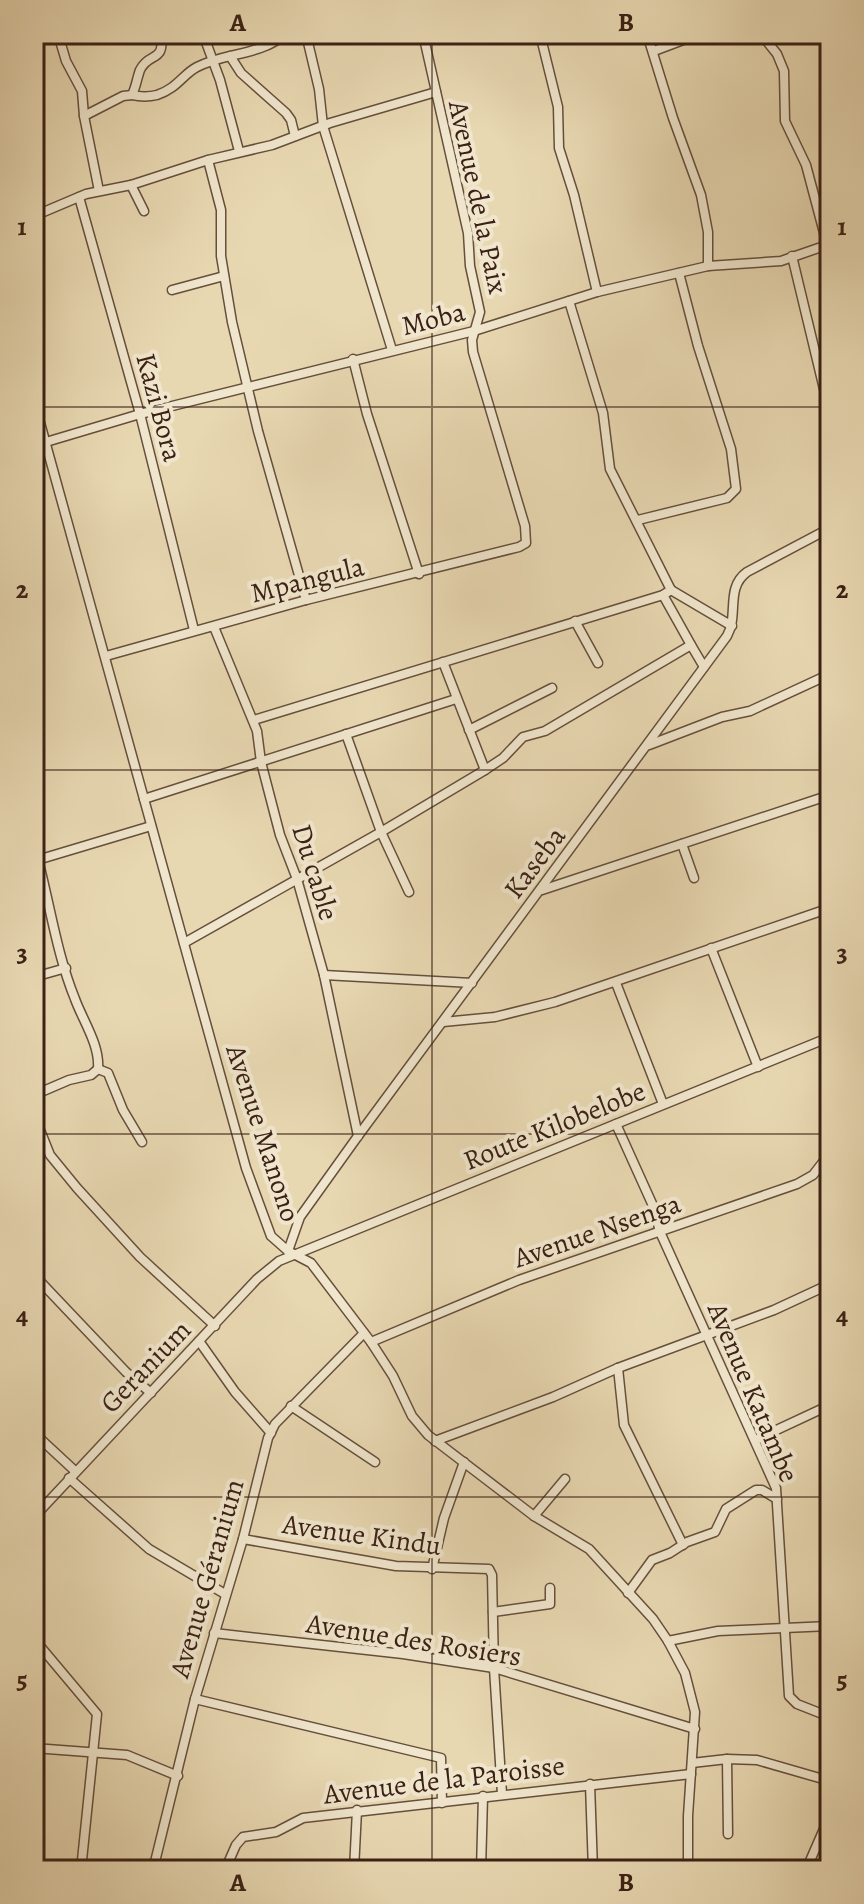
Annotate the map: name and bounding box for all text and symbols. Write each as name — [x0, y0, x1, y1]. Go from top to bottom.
text: A — [229, 5, 247, 40]
text: B — [618, 5, 634, 40]
street label: Avenue de la Paix — [439, 96, 517, 298]
text: 1 — [17, 209, 27, 244]
text: 1 — [837, 209, 847, 244]
street label: Moba — [397, 293, 469, 345]
street label: Kazi Bora — [126, 349, 192, 466]
street label: Mpangula — [246, 548, 368, 612]
text: 2 — [16, 572, 29, 607]
text: 2 — [836, 572, 849, 607]
street label: Kaseba — [495, 819, 574, 907]
street label: Du cable — [282, 820, 348, 925]
text: 3 — [16, 935, 28, 970]
text: 3 — [836, 935, 848, 970]
street label: Avenue Manono — [216, 1039, 310, 1227]
street label: Route Kilobelobe — [458, 1072, 651, 1180]
street label: Avenue Nsenga — [508, 1185, 686, 1278]
street label: Avenue Katambe — [698, 1296, 808, 1488]
text: 4 — [16, 1298, 28, 1333]
text: 4 — [836, 1298, 848, 1333]
street label: Geranium — [92, 1312, 200, 1422]
street label: Avenue Géranium — [160, 1475, 253, 1683]
street label: Avenue Kindu — [279, 1505, 445, 1565]
street label: Avenue des Rosiers — [303, 1604, 524, 1676]
text: 5 — [16, 1662, 28, 1697]
text: 5 — [836, 1662, 848, 1697]
street label: Avenue de la Paroisse — [320, 1746, 567, 1814]
text: A — [229, 1865, 247, 1900]
text: B — [618, 1865, 634, 1900]

